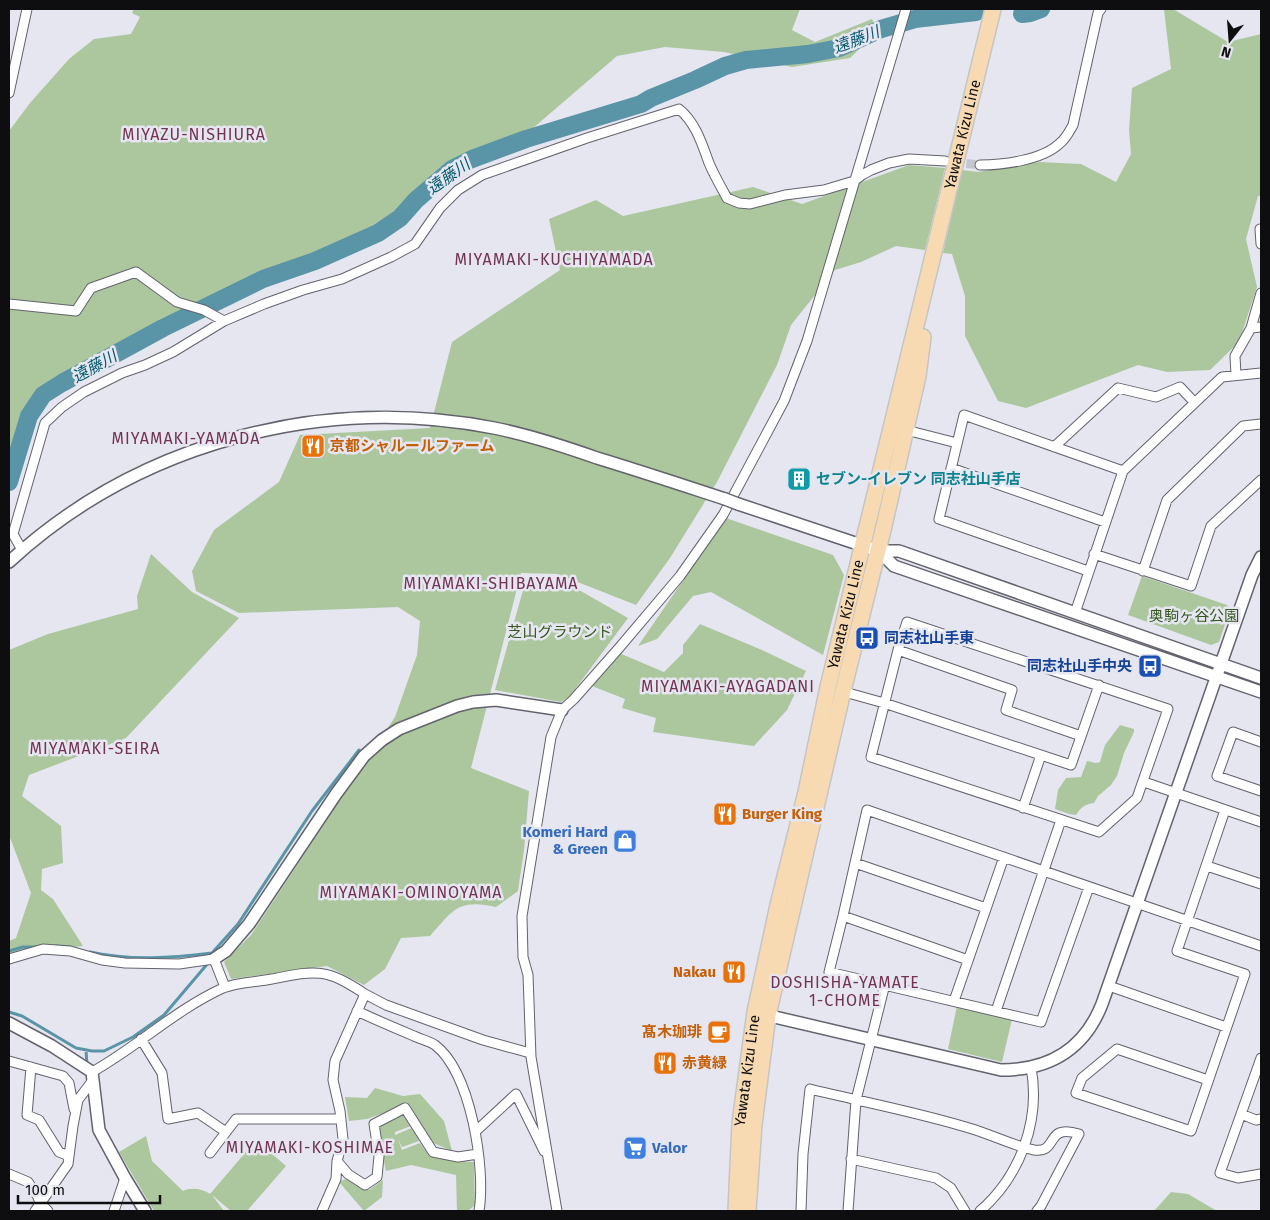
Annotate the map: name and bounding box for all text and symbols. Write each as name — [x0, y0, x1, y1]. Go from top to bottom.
north arrow — [1205, 15, 1255, 65]
water label: 遠藤川 — [830, 21, 884, 57]
text: N — [1219, 42, 1233, 61]
street label: Yawata Kizu Line — [940, 78, 985, 191]
district label: MIYAZU-NISHIURA — [122, 125, 266, 144]
water label: 遠藤川 — [423, 154, 475, 198]
district label: MIYAMAKI-KUCHIYAMADA — [454, 250, 654, 269]
water label: 遠藤川 — [69, 346, 122, 386]
district label: MIYAMAKI-YAMADA — [112, 429, 260, 448]
restaurant icon: 京都シャルールファーム — [300, 433, 326, 459]
place label: 京都シャルールファーム — [330, 437, 495, 455]
building icon: セブン-イレブン 同志社山手店 — [786, 466, 812, 492]
place label: セブン-イレブン 同志社山手店 — [816, 470, 1021, 488]
street label: Yawata Kizu Line — [824, 558, 868, 671]
district label: MIYAMAKI-SHIBAYAMA — [403, 574, 579, 593]
park label: 奥駒ヶ谷公園 — [1149, 607, 1239, 625]
park label: 芝山グラウンド — [507, 623, 613, 641]
bus stop icon: 同志社山手東 — [854, 625, 880, 651]
place label: 同志社山手東 — [884, 629, 974, 647]
bus stop icon: 同志社山手中央 — [1137, 653, 1163, 679]
place label: 同志社山手中央 — [1027, 657, 1132, 675]
district label: MIYAMAKI-AYAGADANI — [641, 677, 815, 696]
district label: MIYAMAKI-SEIRA — [30, 739, 160, 758]
restaurant icon: Burger King — [712, 801, 738, 827]
place label: Burger King — [742, 805, 823, 823]
place label: Komeri Hard & Green — [522, 823, 608, 858]
shop icon: Komeri Hard & Green — [612, 828, 638, 854]
district label: MIYAMAKI-OMINOYAMA — [320, 883, 503, 902]
restaurant icon: Nakau — [721, 959, 747, 985]
place label: Nakau — [673, 963, 716, 981]
district label: DOSHISHA-YAMATE 1-CHOME — [770, 973, 920, 1010]
street label: Yawata Kizu Line — [731, 1014, 764, 1127]
cafe icon: 髙木珈琲 — [706, 1019, 732, 1045]
place label: 髙木珈琲 — [642, 1023, 702, 1041]
restaurant icon: 赤黄緑 — [652, 1050, 678, 1076]
place label: 赤黄緑 — [682, 1054, 727, 1072]
supermarket icon: Valor — [622, 1135, 648, 1161]
district label: MIYAMAKI-KOSHIMAE — [226, 1138, 394, 1157]
place label: Valor — [651, 1139, 688, 1157]
scale bar — [18, 1172, 160, 1204]
text: 100 m — [25, 1181, 65, 1199]

